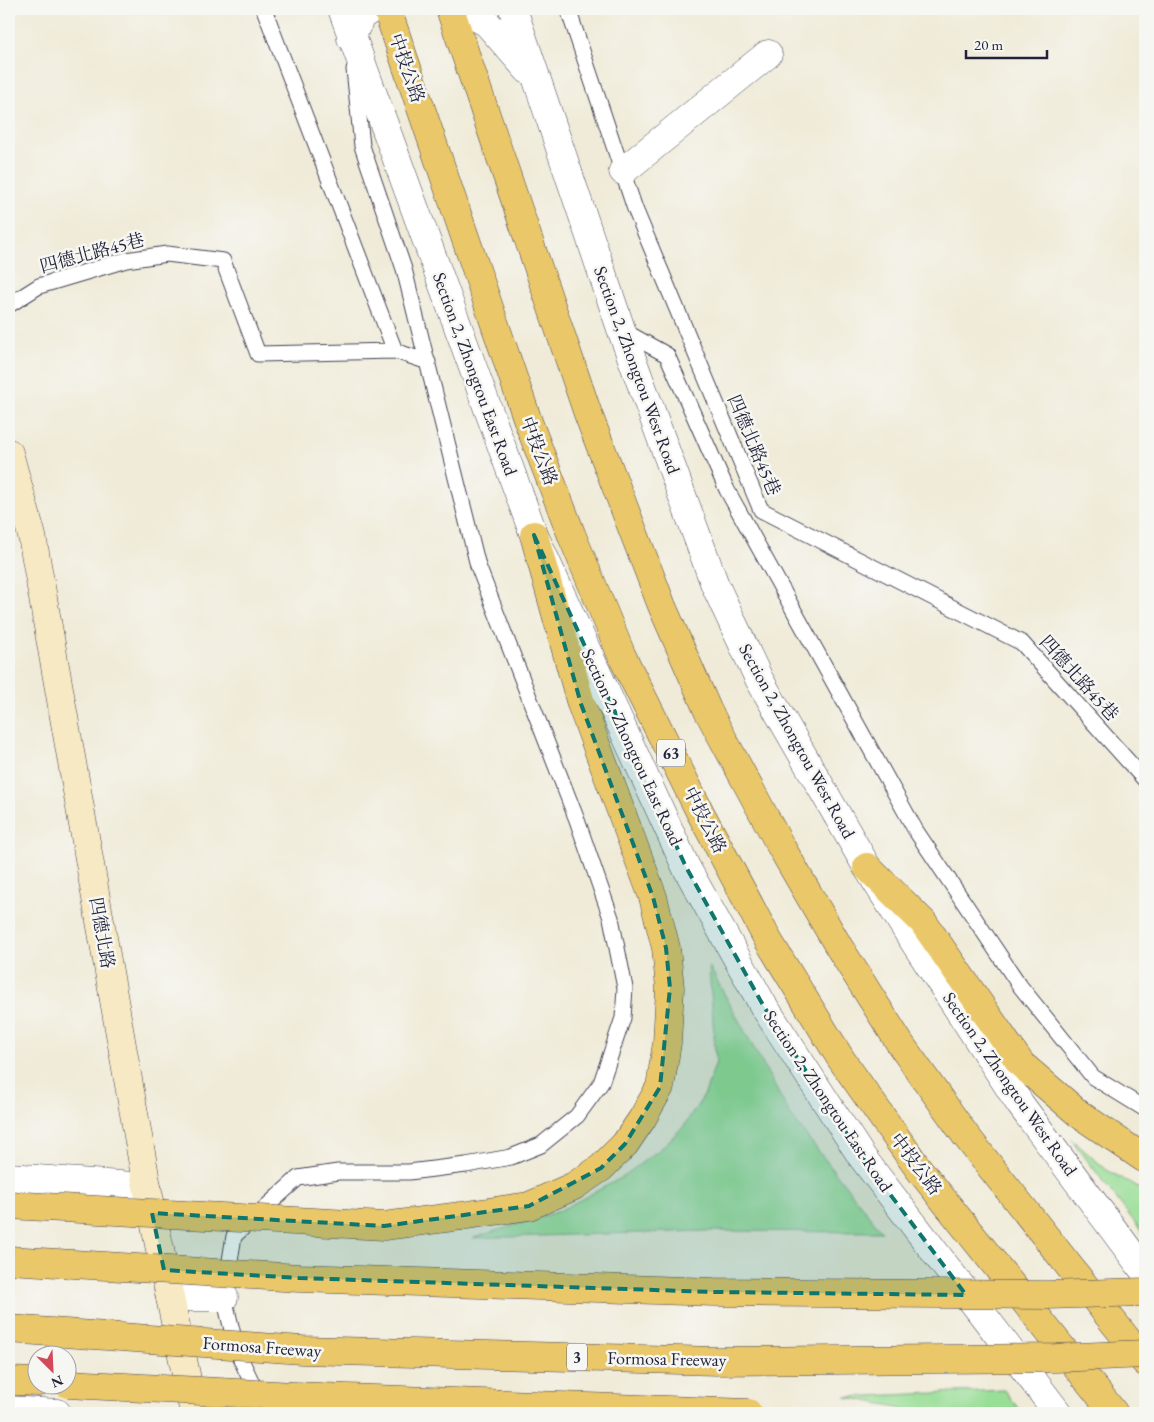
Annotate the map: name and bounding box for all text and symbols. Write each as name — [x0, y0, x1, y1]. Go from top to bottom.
scale bar — [966, 28, 1048, 60]
street label: 中投公路 — [385, 30, 430, 106]
text: 20 m — [974, 35, 1003, 54]
street label: 四德北路45巷 — [37, 228, 147, 278]
street label: Section 2, Zhongtou West Road — [589, 263, 686, 478]
street label: Section 2, Zhongtou East Road — [428, 269, 523, 479]
street label: 四德北路45巷 — [723, 391, 786, 499]
street label: 中投公路 — [516, 413, 563, 489]
street label: 四德北路45巷 — [1035, 630, 1124, 725]
street label: Section 2, Zhongtou West Road — [734, 639, 861, 843]
street label: Section 2, Zhongtou East Road — [577, 645, 689, 850]
road number: 63 — [657, 740, 685, 766]
street label: 中投公路 — [679, 782, 732, 857]
street label: 四德北路 — [85, 895, 120, 970]
street label: Section 2, Zhongtou West Road — [938, 987, 1083, 1181]
street label: Section 2, Zhongtou East Road — [759, 1005, 898, 1197]
street label: 中投公路 — [886, 1128, 947, 1199]
street label: Formosa Freeway — [202, 1331, 322, 1362]
north arrow — [28, 1344, 78, 1394]
road number: 3 — [567, 1344, 587, 1370]
street label: Formosa Freeway — [607, 1346, 727, 1371]
text: N — [48, 1371, 66, 1393]

